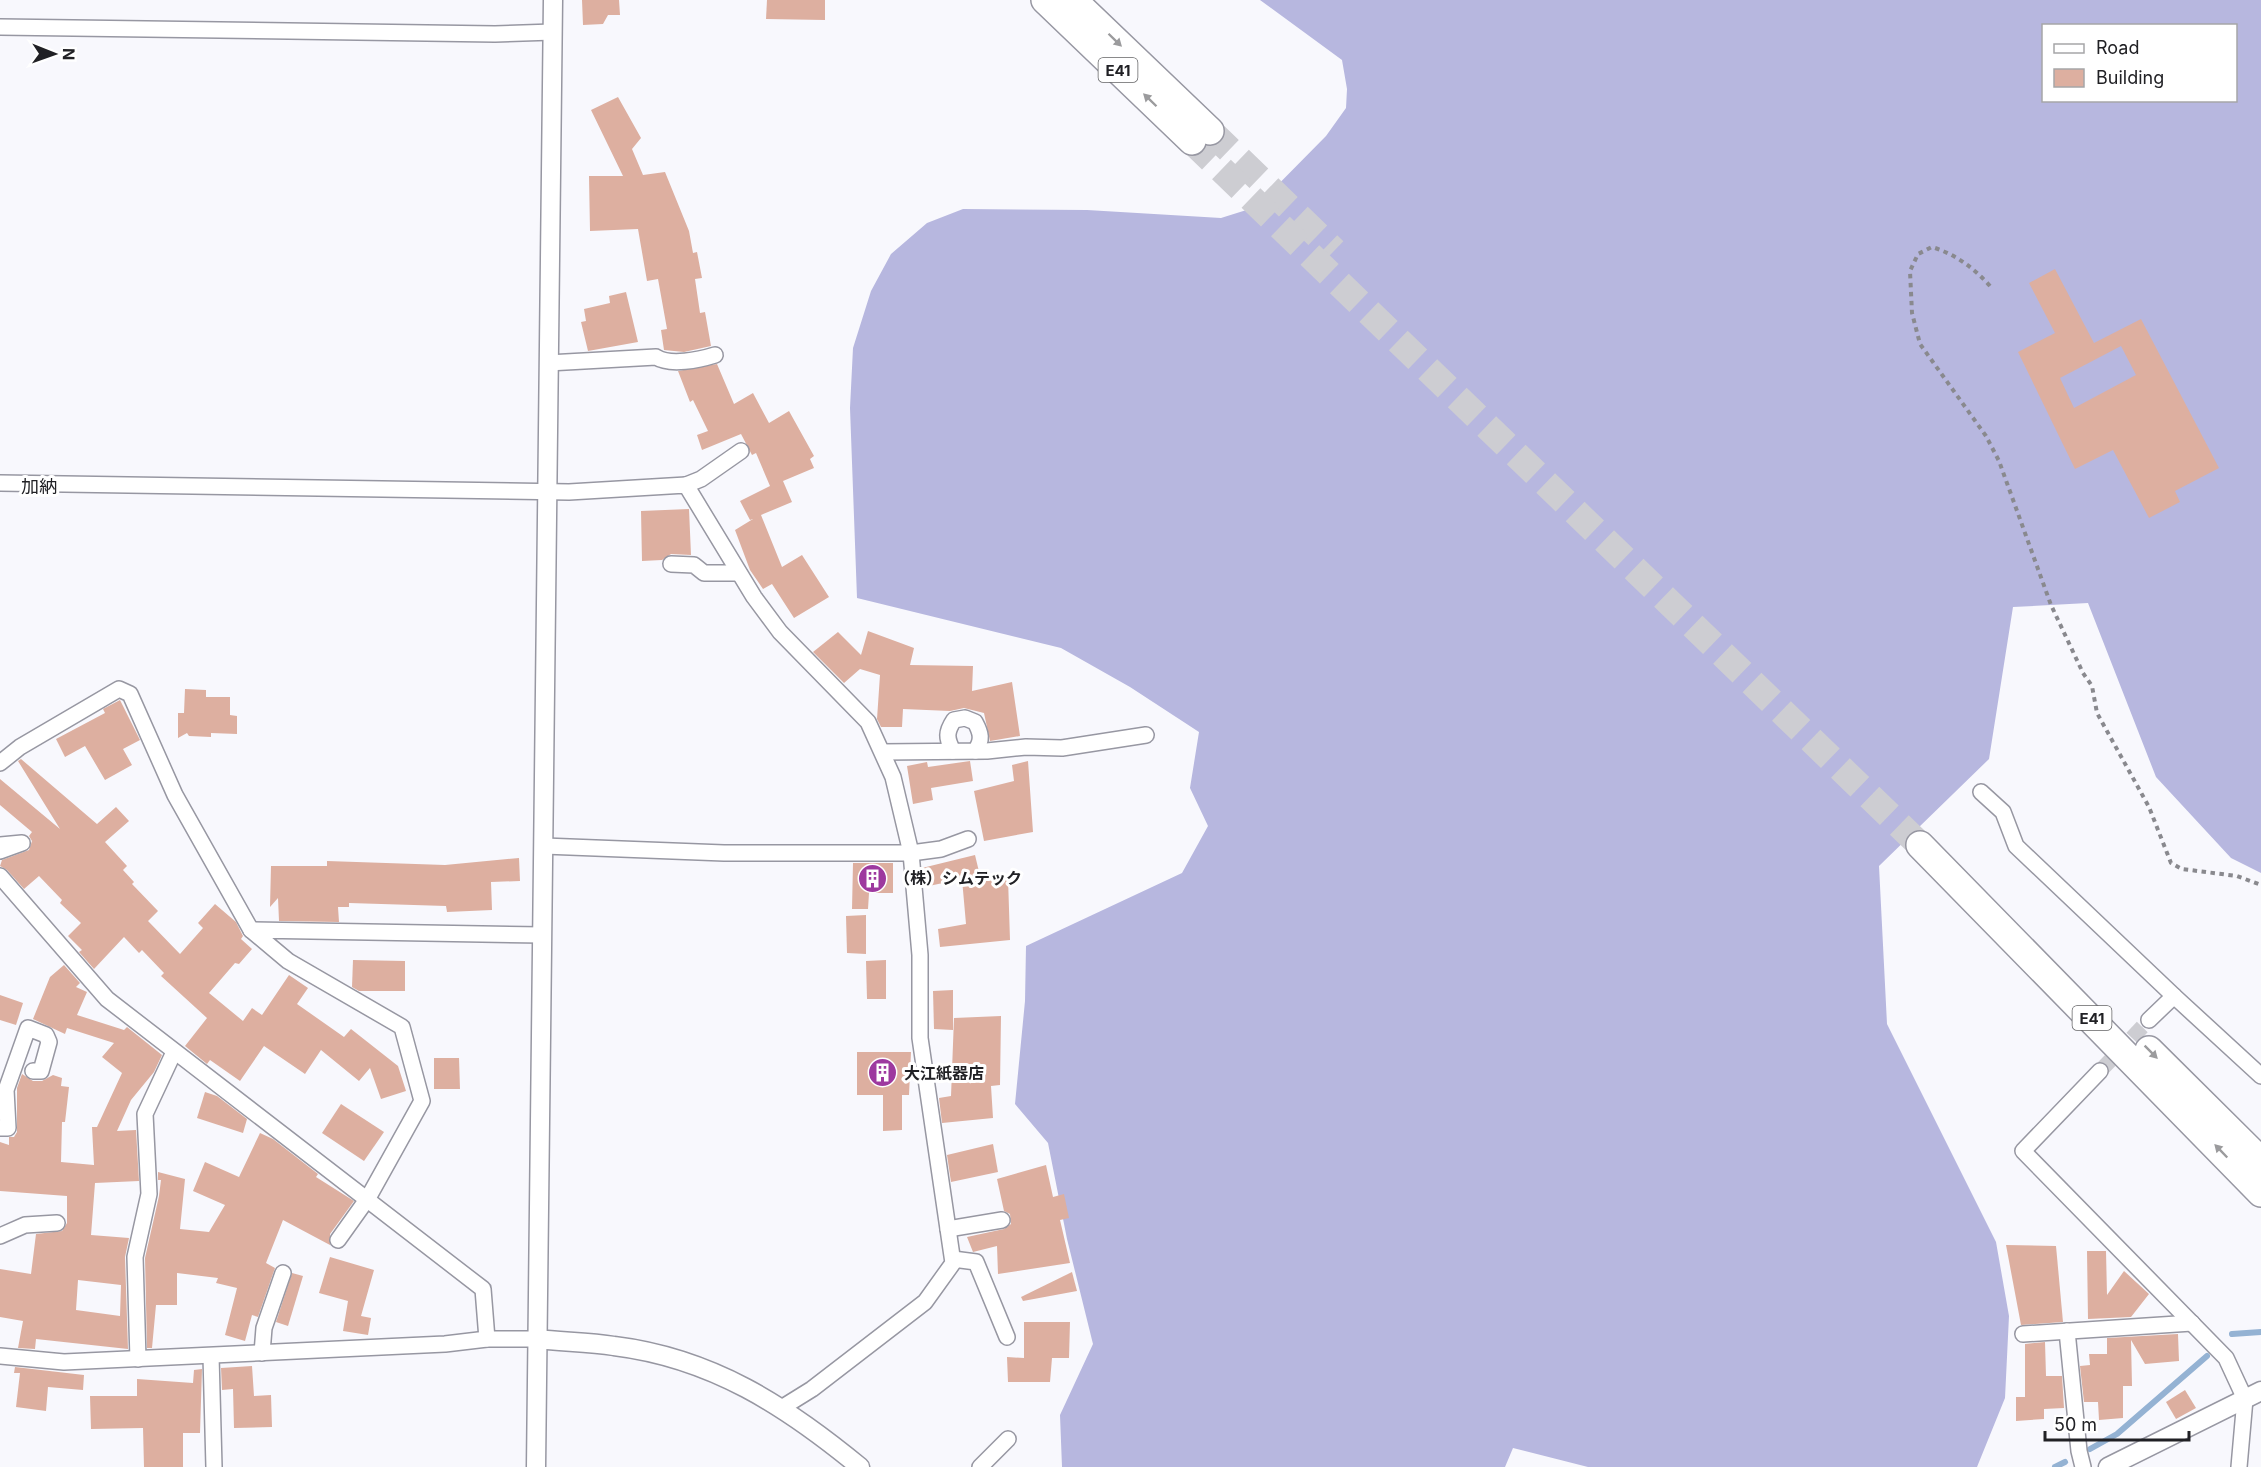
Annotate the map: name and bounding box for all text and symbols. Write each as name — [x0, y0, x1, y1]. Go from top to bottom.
north arrow — [24, 24, 84, 84]
legend — [2042, 24, 2237, 102]
one-way arrow — [1108, 33, 1122, 47]
text: Road — [2096, 37, 2139, 58]
text: N — [59, 48, 79, 61]
road number: E41 — [1098, 58, 1138, 82]
text: Building — [2096, 67, 2164, 88]
one-way arrow — [1143, 94, 1157, 108]
district label: 加納 — [21, 476, 57, 497]
building icon: （株）シムテック — [857, 862, 889, 894]
place label: （株）シムテック — [894, 868, 1022, 888]
road number: E41 — [2072, 1006, 2112, 1030]
one-way arrow — [2144, 1045, 2158, 1059]
building icon: 大江紙器店 — [867, 1057, 899, 1089]
place label: 大江紙器店 — [904, 1063, 984, 1083]
one-way arrow — [2214, 1144, 2228, 1158]
scale bar — [2045, 1404, 2189, 1442]
text: 50 m — [2054, 1414, 2097, 1435]

